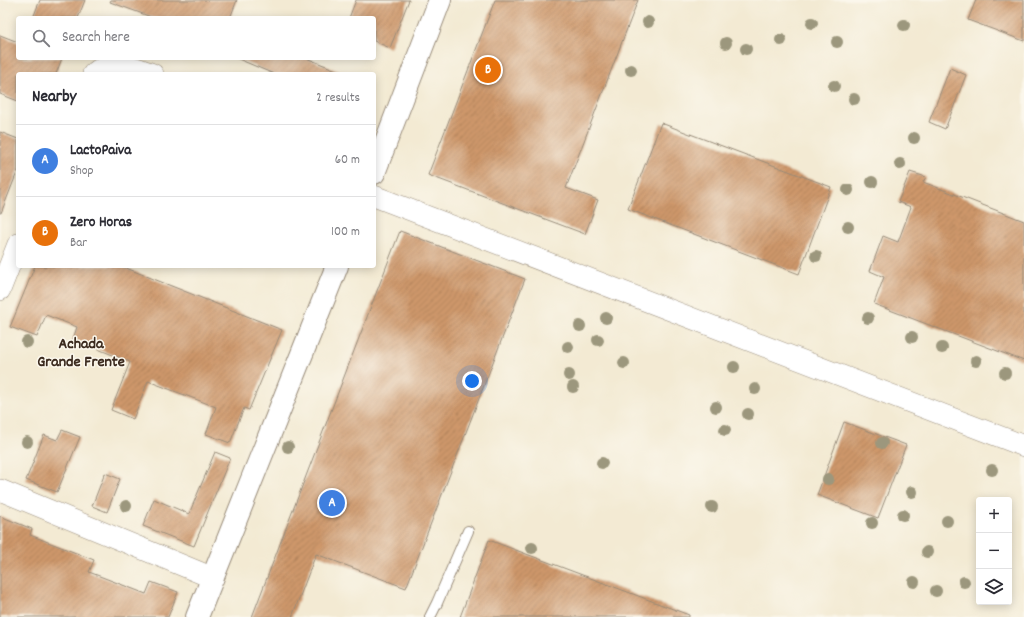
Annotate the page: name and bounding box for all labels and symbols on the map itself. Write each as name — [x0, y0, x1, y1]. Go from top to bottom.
pin: B — [475, 55, 501, 85]
district label: Achada Grande Frente — [37, 333, 125, 374]
your location — [462, 371, 482, 391]
pin: A — [319, 488, 345, 518]

